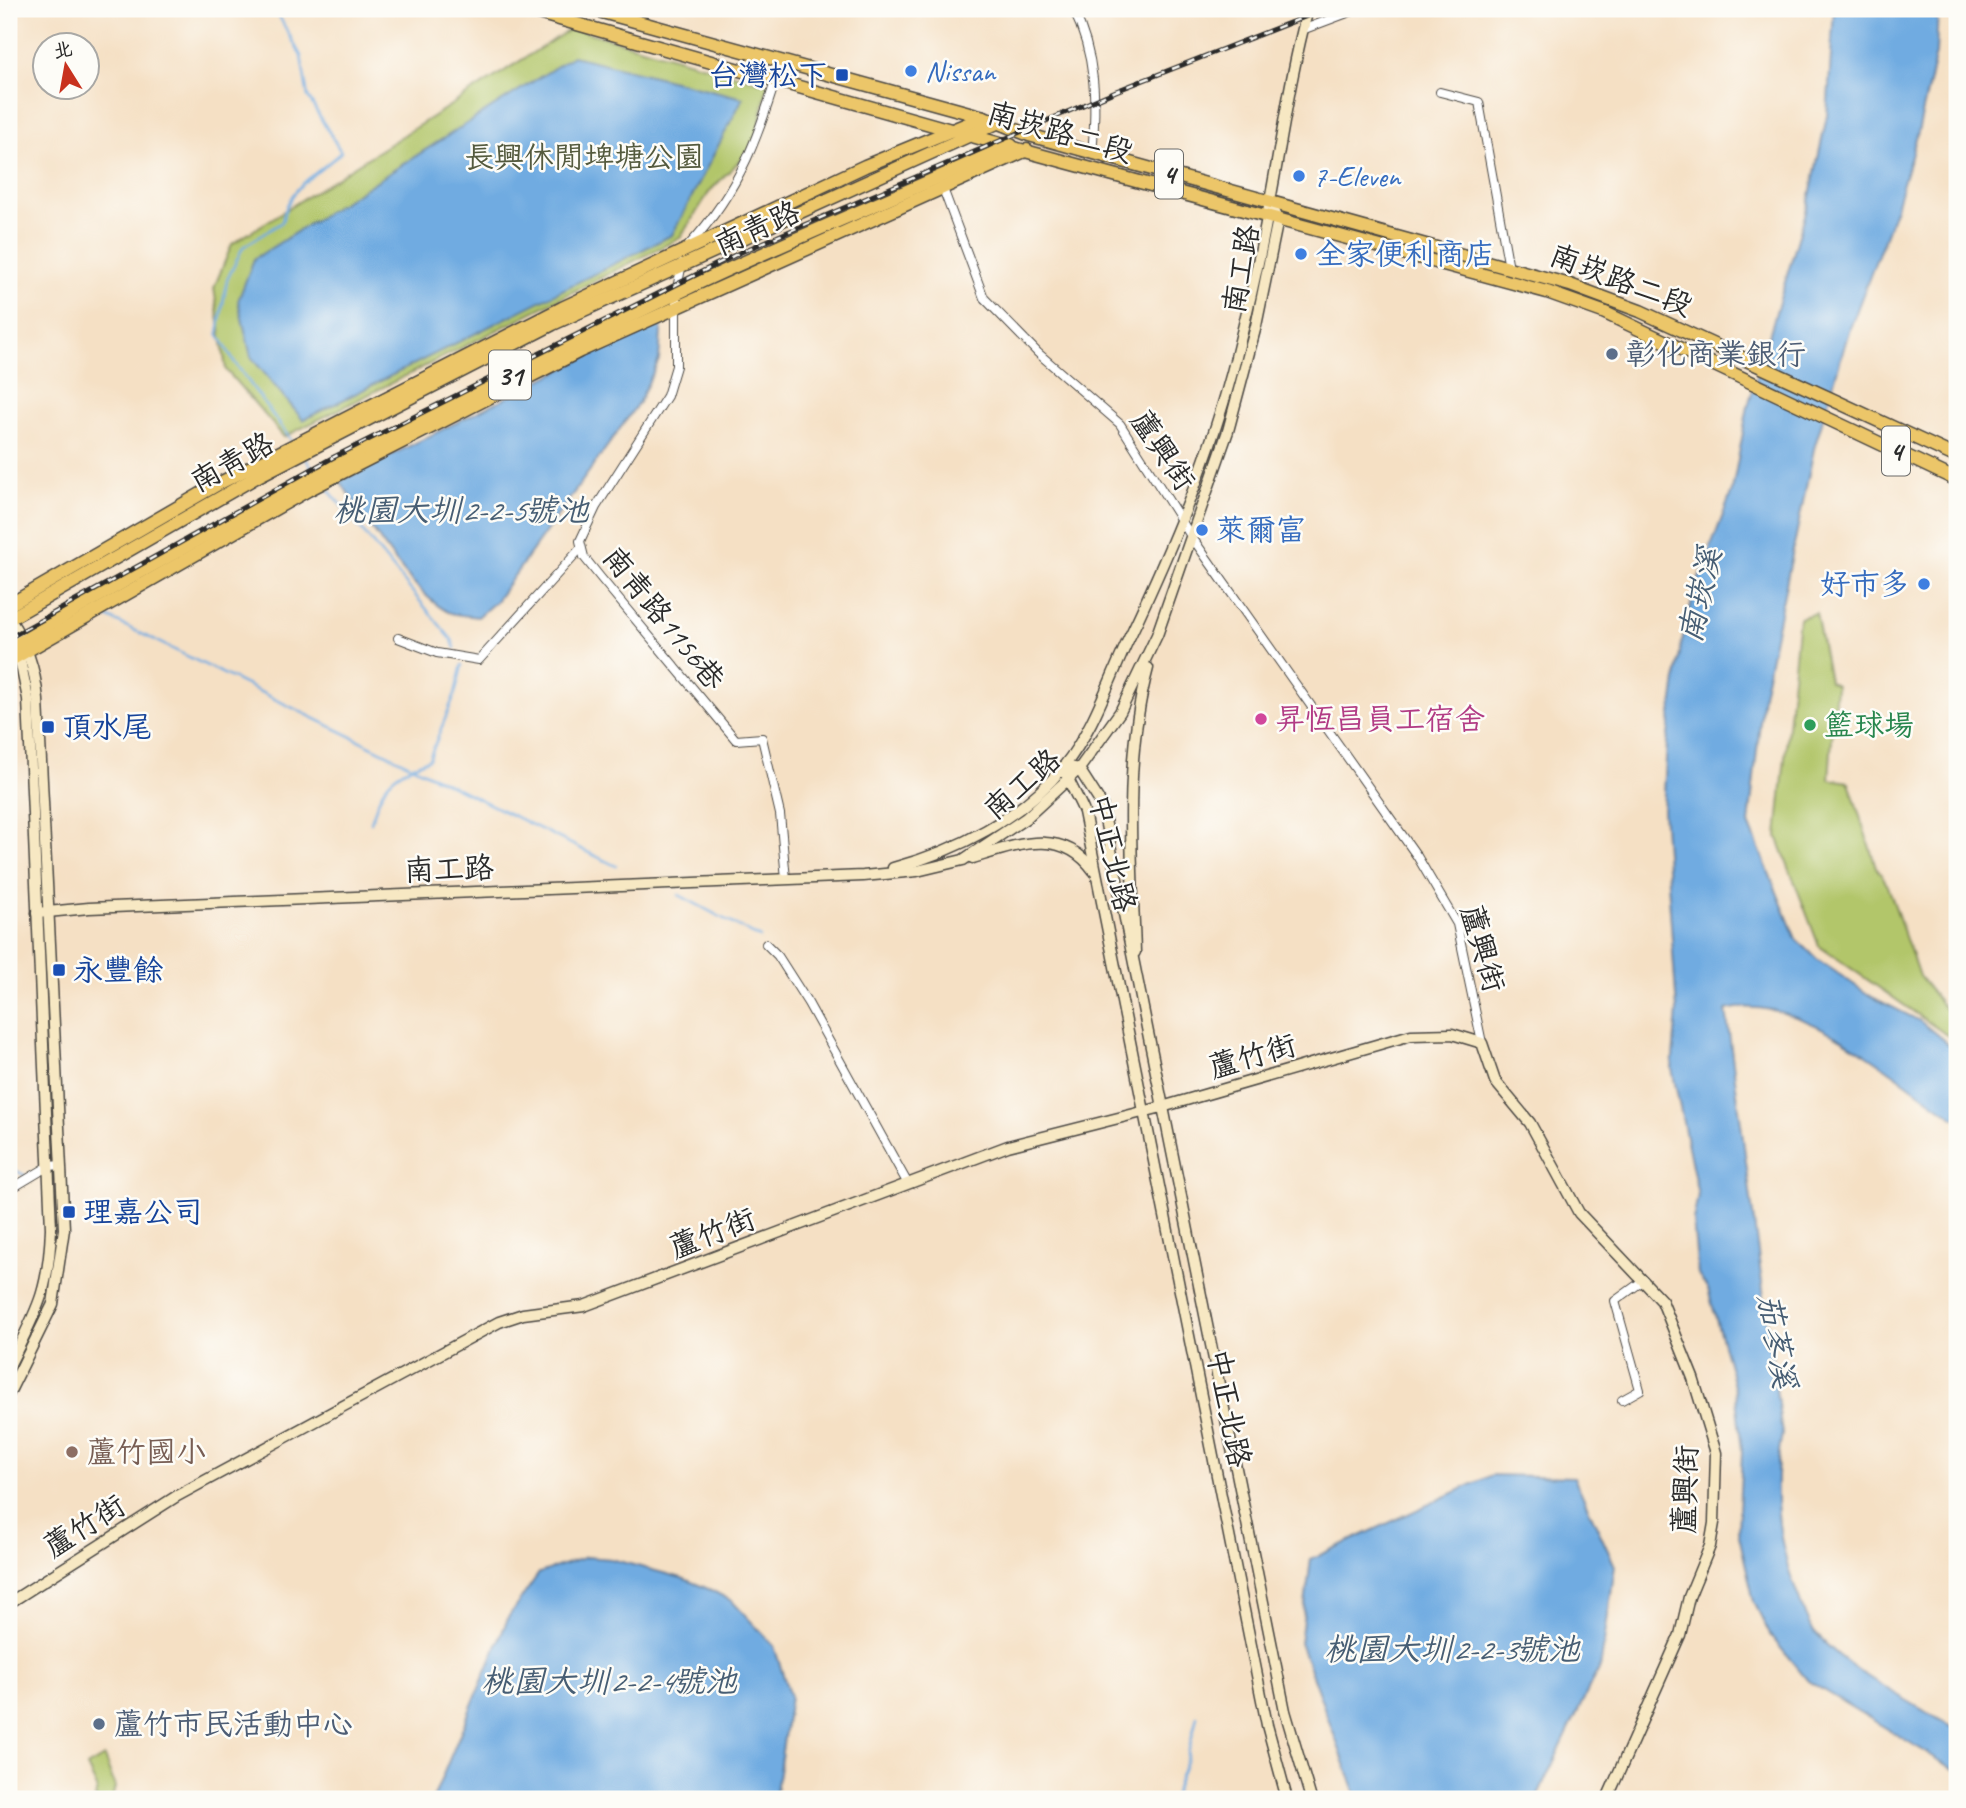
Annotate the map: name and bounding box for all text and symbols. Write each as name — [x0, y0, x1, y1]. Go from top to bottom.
north arrow — [32, 32, 102, 102]
text: 北 — [51, 37, 75, 64]
place label: Nissan — [925, 52, 997, 90]
place label: 台灣松下 — [708, 56, 828, 94]
marker: Nissan — [903, 63, 919, 79]
marker: 台灣松下 — [834, 67, 850, 83]
street label: 南崁路二段 — [983, 93, 1137, 171]
park label: 長興休閒埤塘公園 — [464, 138, 704, 176]
road number: 4 — [1155, 150, 1183, 198]
place label: 7-Eleven — [1313, 157, 1402, 195]
marker: 7-Eleven — [1291, 168, 1307, 184]
street label: 南青路 — [708, 192, 806, 264]
street label: 南工路 — [1214, 221, 1268, 317]
place label: 全家便利商店 — [1315, 235, 1495, 273]
street label: 南崁路二段 — [1544, 235, 1698, 325]
marker: 全家便利商店 — [1293, 246, 1309, 262]
place label: 彰化商業銀行 — [1626, 335, 1806, 373]
marker: 彰化商業銀行 — [1604, 346, 1620, 362]
road number: 31 — [489, 350, 531, 400]
street label: 蘆興街 — [1122, 402, 1204, 498]
street label: 南青路 — [183, 424, 281, 500]
road number: 4 — [1882, 426, 1910, 476]
water label: 桃園大圳2-2-5號池 — [333, 490, 590, 531]
place label: 萊爾富 — [1216, 511, 1306, 549]
marker: 萊爾富 — [1194, 522, 1210, 538]
street label: 南青路1156巷 — [594, 538, 734, 698]
water label: 南崁溪 — [1669, 542, 1731, 646]
place label: 好市多 — [1820, 565, 1910, 603]
marker: 好市多 — [1916, 576, 1932, 592]
place label: 昇恆昌員工宿舍 — [1275, 700, 1485, 738]
place label: 籃球場 — [1824, 706, 1914, 744]
place label: 頂水尾 — [62, 708, 152, 746]
marker: 昇恆昌員工宿舍 — [1253, 711, 1269, 727]
marker: 籃球場 — [1802, 717, 1818, 733]
marker: 頂水尾 — [40, 719, 56, 735]
street label: 南工路 — [976, 740, 1068, 828]
street label: 中正北路 — [1081, 790, 1145, 916]
street label: 南工路 — [403, 848, 495, 890]
street label: 蘆興街 — [1452, 900, 1514, 996]
place label: 永豐餘 — [73, 951, 163, 989]
marker: 永豐餘 — [51, 962, 67, 978]
street label: 蘆竹街 — [1204, 1025, 1300, 1087]
place label: 理嘉公司 — [83, 1193, 203, 1231]
street label: 蘆竹街 — [663, 1199, 761, 1267]
marker: 理嘉公司 — [61, 1204, 77, 1220]
water label: 茄苳溪 — [1748, 1290, 1806, 1394]
street label: 中正北路 — [1199, 1345, 1259, 1471]
place label: 蘆竹國小 — [86, 1433, 206, 1471]
marker: 蘆竹國小 — [64, 1444, 80, 1460]
street label: 蘆興街 — [1664, 1444, 1706, 1536]
street label: 蘆竹街 — [36, 1486, 132, 1566]
water label: 桃園大圳2-2-3號池 — [1324, 1629, 1581, 1670]
water label: 桃園大圳2-2-4號池 — [481, 1661, 738, 1702]
place label: 蘆竹市民活動中心 — [113, 1705, 353, 1743]
marker: 蘆竹市民活動中心 — [91, 1716, 107, 1732]

